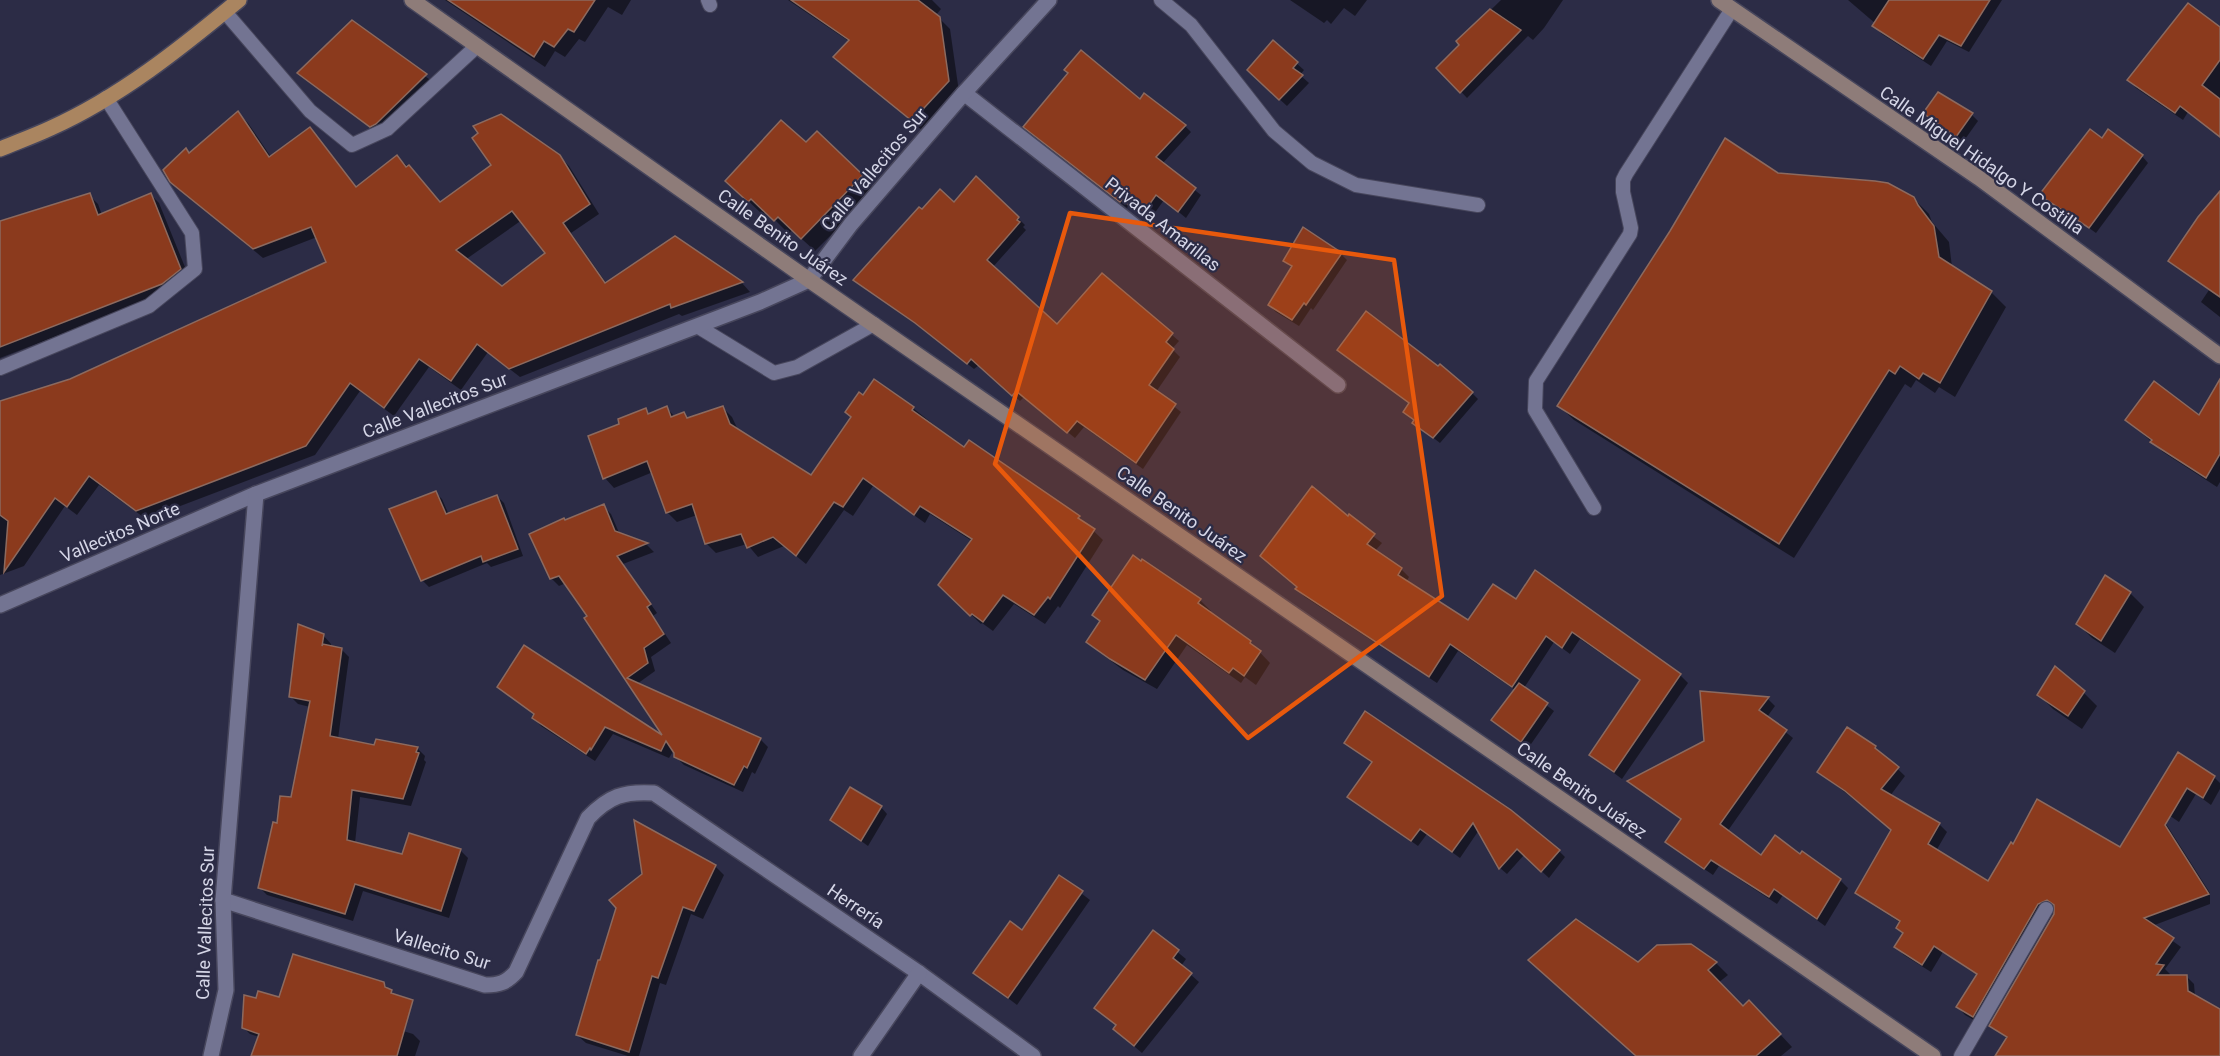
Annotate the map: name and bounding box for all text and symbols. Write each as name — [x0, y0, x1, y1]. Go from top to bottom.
street label: Calle Miguel Hidalgo Y Costilla — [1876, 81, 2088, 239]
street label: Calle Vallecitos Sur — [817, 103, 931, 235]
street label: Privada Amarillas — [1101, 173, 1225, 275]
street label: Calle Benito Juárez — [714, 184, 852, 290]
street label: Calle Vallecitos Sur — [360, 368, 510, 442]
street label: Calle Benito Juárez — [1113, 461, 1251, 567]
street label: Vallecitos Norte — [57, 497, 183, 567]
street label: Calle Benito Juárez — [1513, 737, 1651, 843]
street label: Calle Vallecitos Sur — [192, 846, 218, 1000]
street label: Herrería — [823, 879, 889, 933]
street label: Vallecito Sur — [391, 924, 493, 974]

